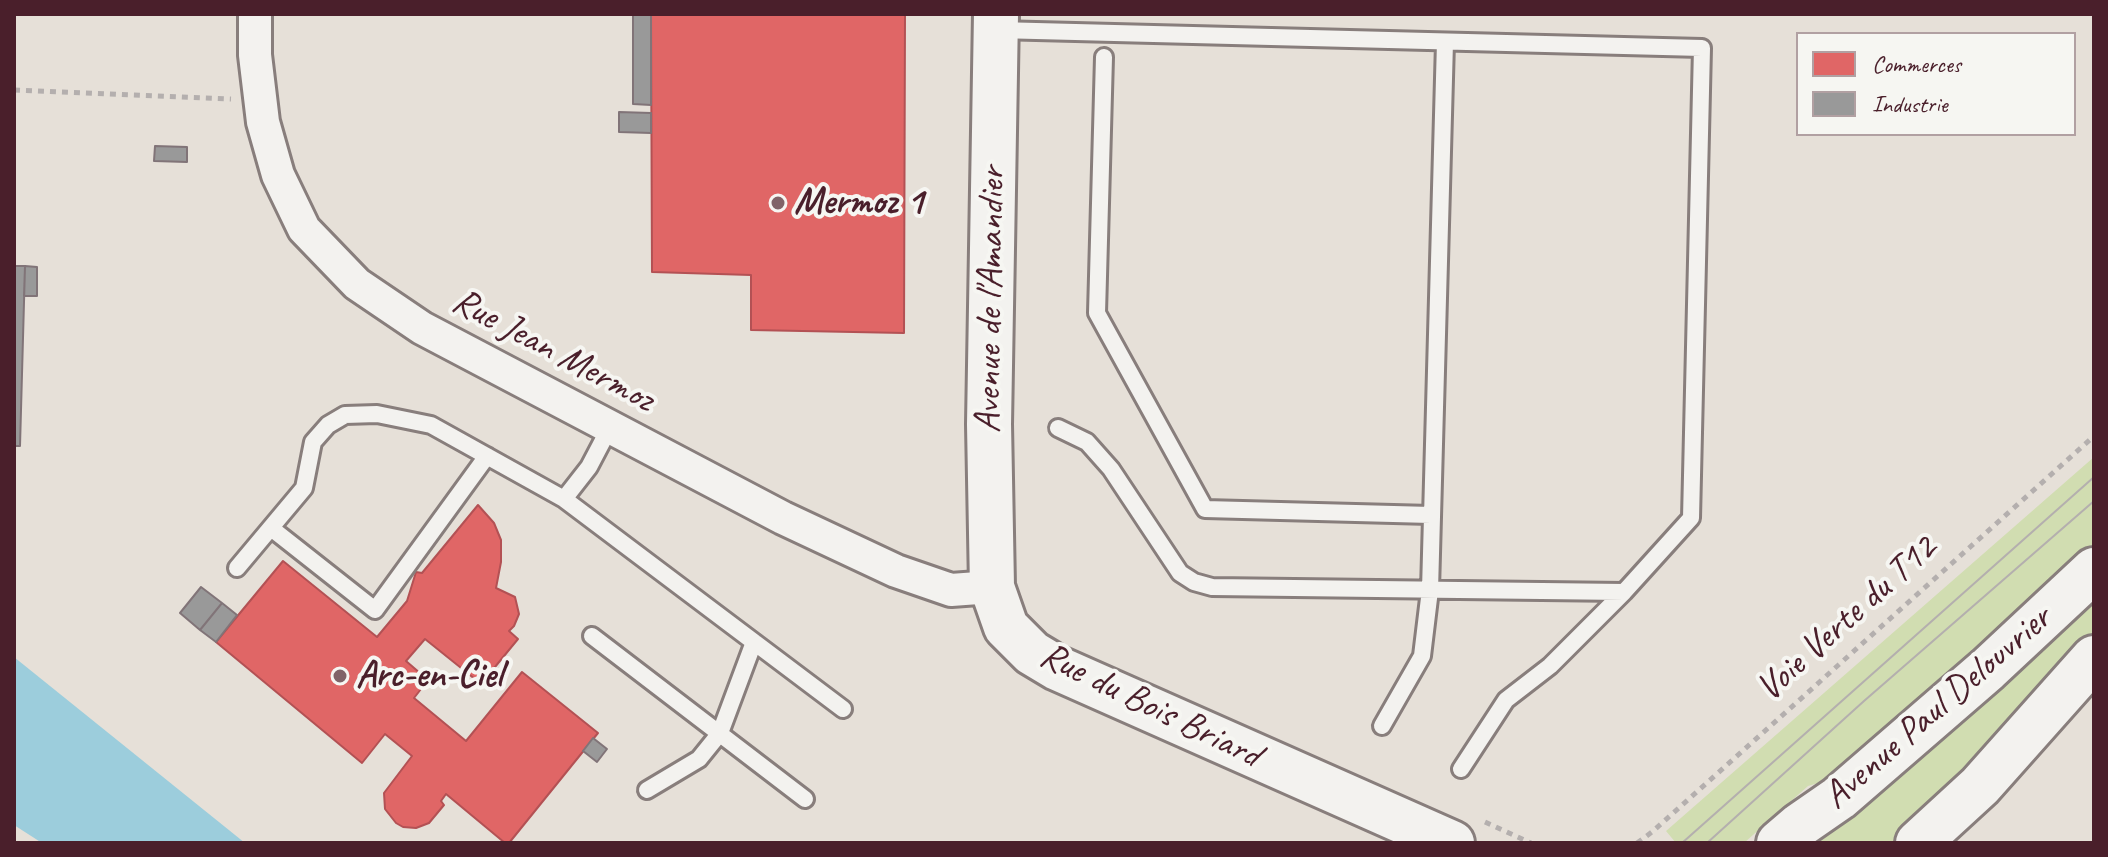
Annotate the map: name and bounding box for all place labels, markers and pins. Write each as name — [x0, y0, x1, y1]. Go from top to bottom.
place label: Mermoz 1 — [794, 180, 923, 226]
marker: Mermoz 1 — [769, 194, 787, 212]
place label: Arc-en-Ciel — [356, 653, 502, 699]
marker: Arc-en-Ciel — [331, 667, 349, 685]

